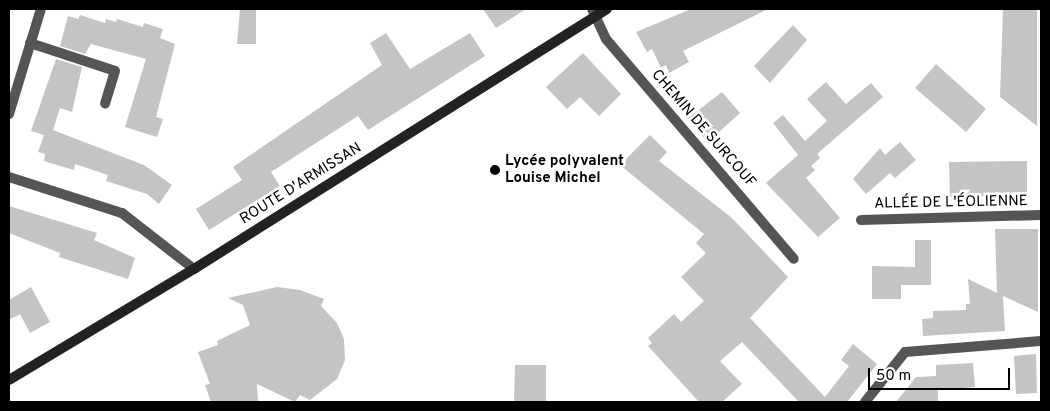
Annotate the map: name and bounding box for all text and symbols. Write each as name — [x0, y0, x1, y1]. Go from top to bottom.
street label: CHEMIN DE SURCOUF — [647, 66, 759, 192]
street label: ROUTE D'ARMISSAN — [237, 139, 365, 229]
place label: Lycée polyvalent Louise Michel — [505, 152, 624, 187]
marker: Lycée polyvalent Louise Michel — [489, 164, 501, 176]
street label: ALLÉE DE L'ÉOLIENNE — [874, 193, 1028, 213]
scale bar — [870, 358, 1012, 390]
text: 50 m — [876, 367, 911, 386]

